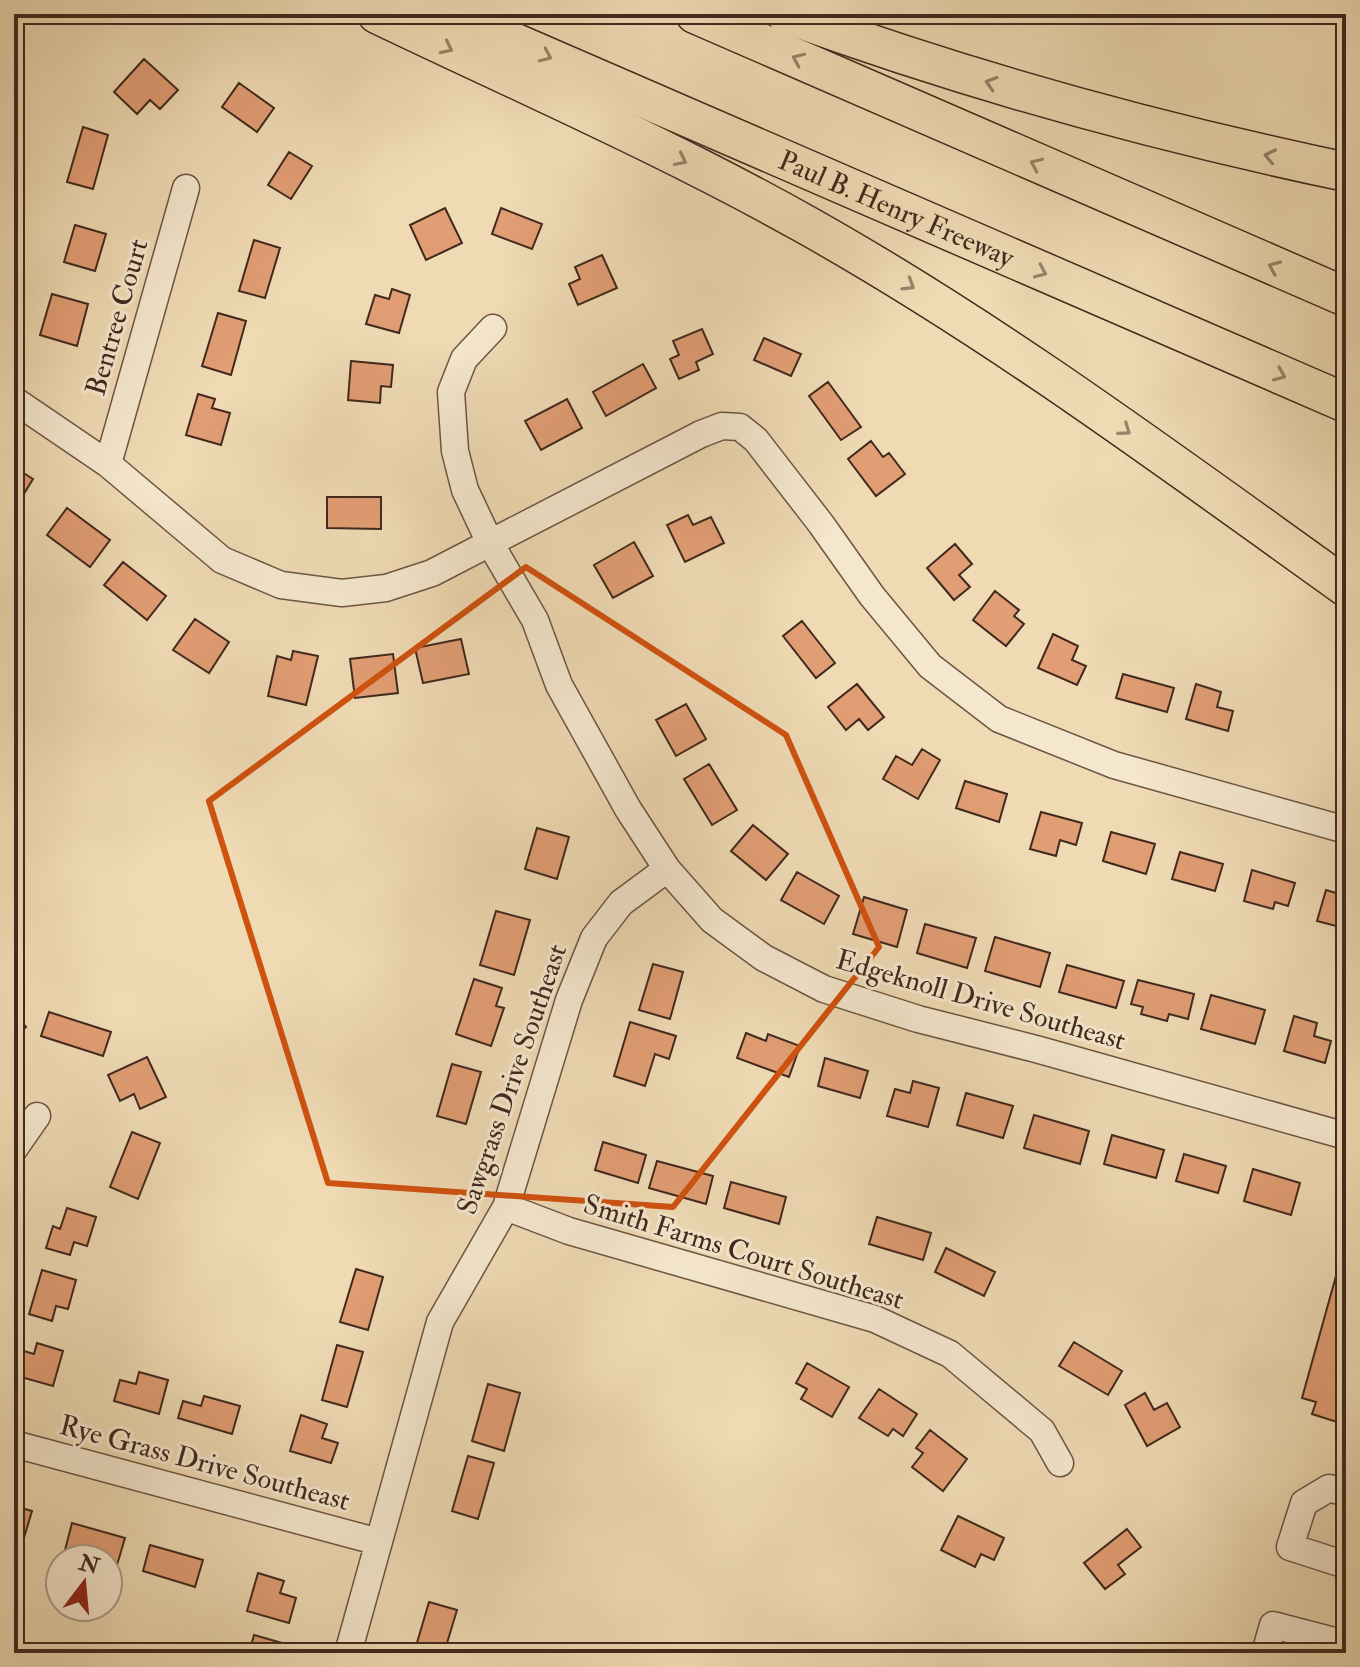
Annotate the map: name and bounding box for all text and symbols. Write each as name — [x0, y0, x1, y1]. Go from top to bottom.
one-way arrow — [439, 38, 453, 54]
one-way arrow — [538, 47, 553, 63]
one-way arrow — [791, 53, 806, 69]
one-way arrow — [985, 76, 999, 92]
street label: Paul B. Henry Freeway — [773, 143, 1020, 276]
one-way arrow — [1263, 148, 1277, 165]
one-way arrow — [673, 150, 688, 166]
one-way arrow — [1029, 157, 1044, 173]
street label: Bentree Court — [78, 235, 156, 400]
one-way arrow — [1268, 261, 1282, 277]
one-way arrow — [1033, 262, 1048, 278]
one-way arrow — [900, 276, 915, 291]
one-way arrow — [1272, 365, 1286, 381]
one-way arrow — [1117, 420, 1131, 435]
street label: Sawgrass Drive Southeast — [450, 940, 575, 1219]
street label: Edgeknoll Drive Southeast — [832, 942, 1130, 1059]
street label: Smith Farms Court Southeast — [579, 1187, 908, 1318]
street label: Rye Grass Drive Southeast — [56, 1408, 353, 1519]
north arrow — [44, 1543, 124, 1623]
text: N — [75, 1548, 103, 1581]

